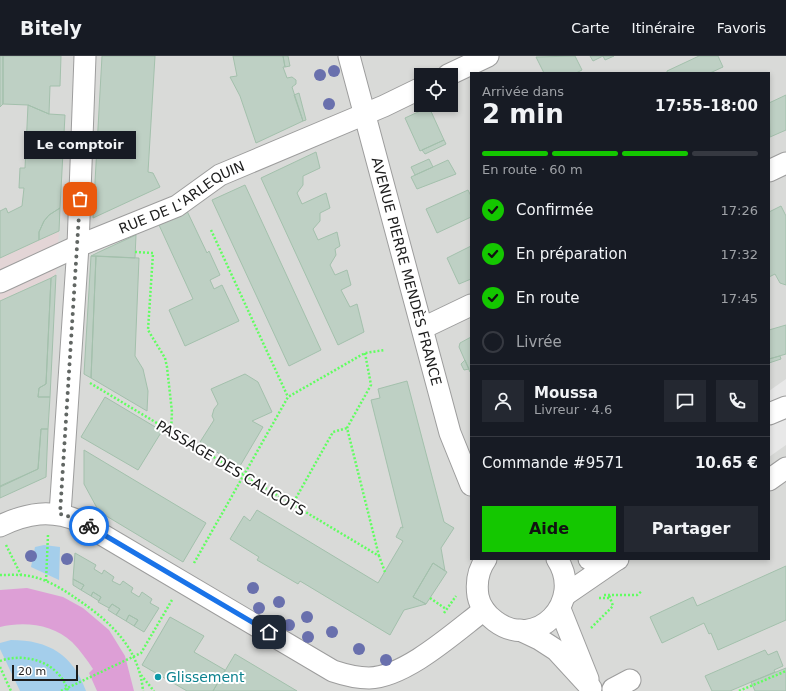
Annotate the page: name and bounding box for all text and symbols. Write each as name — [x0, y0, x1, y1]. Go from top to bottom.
text: Bitely — [20, 17, 82, 39]
text: Carte — [571, 20, 610, 36]
text: Itinéraire — [632, 20, 695, 36]
text: Favoris — [717, 20, 766, 36]
map controls — [414, 68, 458, 112]
button: locate — [414, 68, 458, 112]
text: Arrivée dans — [482, 84, 564, 99]
text: 17:55–18:00 — [655, 97, 758, 115]
text: 2 min — [482, 99, 564, 129]
callout: Le comptoir — [24, 131, 136, 159]
text: Le comptoir — [36, 137, 124, 152]
street label: AVENUE PIERRE MENDÈS FRANCE — [368, 155, 445, 387]
street label: RUE DE L'ARLEQUIN — [116, 158, 247, 237]
text: En route · 60 m — [482, 162, 583, 177]
pin — [63, 182, 97, 216]
icon: bag — [69, 188, 91, 210]
icon: check — [482, 199, 504, 221]
text: Confirmée — [516, 201, 594, 219]
text: 17:26 — [721, 203, 758, 218]
icon: check — [482, 243, 504, 265]
text: En préparation — [516, 245, 627, 263]
text: 17:32 — [721, 247, 758, 262]
icon: check — [482, 287, 504, 309]
text: En route — [516, 289, 579, 307]
text: 17:45 — [721, 291, 758, 306]
text: Livrée — [516, 333, 562, 351]
button: person — [482, 380, 524, 422]
button: chat — [664, 380, 706, 422]
button: phone — [716, 380, 758, 422]
text: Moussa — [534, 384, 598, 402]
text: Livreur · 4.6 — [534, 402, 612, 417]
street label: PASSAGE DES CALICOTS — [154, 417, 309, 519]
text: Commande #9571 — [482, 454, 624, 472]
text: 10.65 € — [695, 454, 758, 472]
courier — [69, 506, 109, 546]
button: Aide — [482, 506, 616, 552]
button: Partager — [624, 506, 758, 552]
icon: bike — [78, 515, 100, 537]
pin — [252, 615, 286, 649]
icon: home — [258, 621, 280, 643]
scale bar — [12, 663, 78, 682]
text: 20 m — [18, 665, 46, 678]
place label: Glissement — [166, 669, 245, 685]
marker: Glissement — [153, 672, 163, 682]

